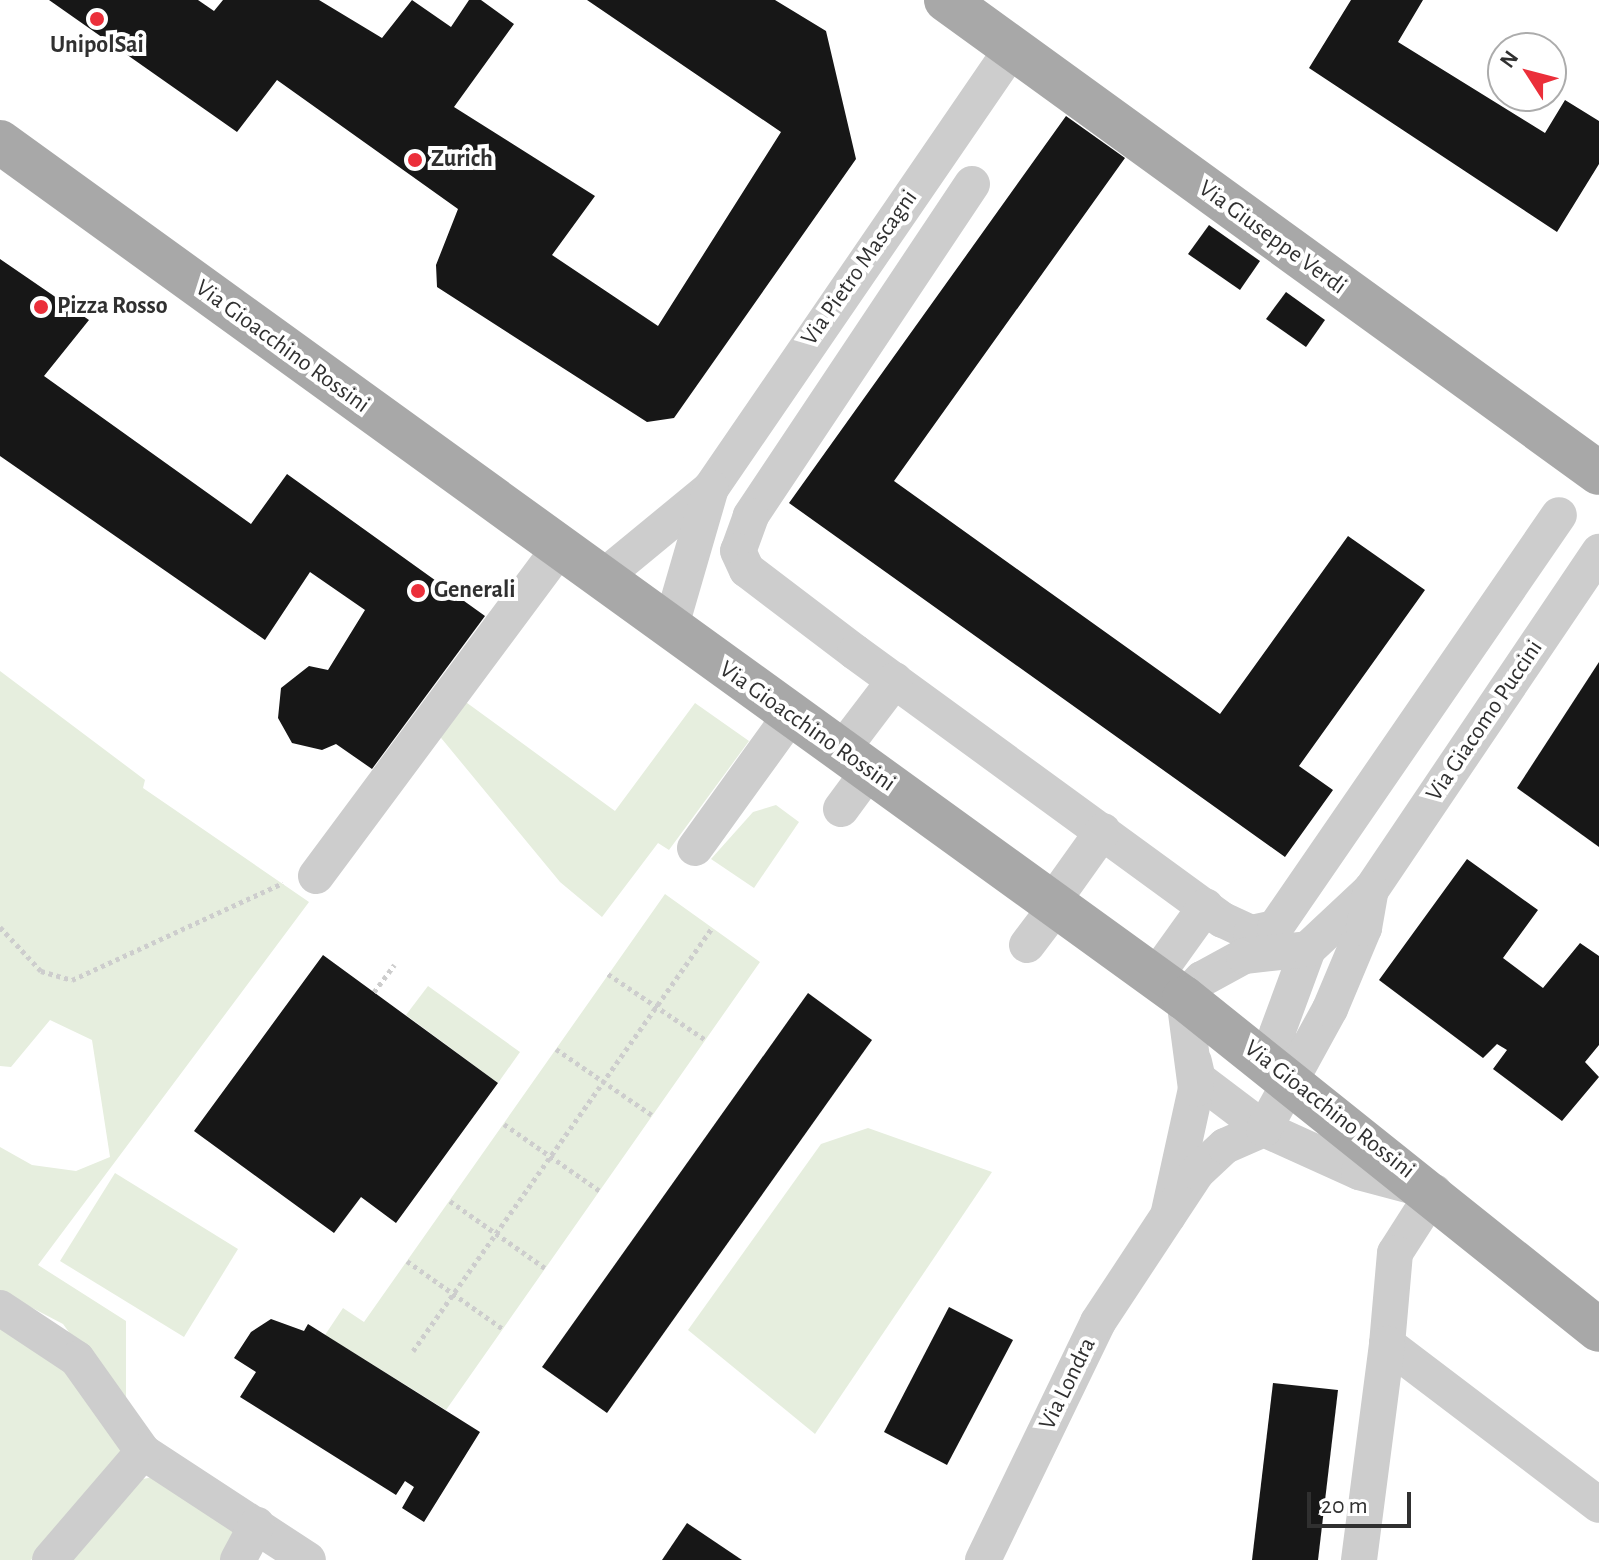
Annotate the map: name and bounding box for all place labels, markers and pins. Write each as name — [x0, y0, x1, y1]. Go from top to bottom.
marker: UnipolSai — [88, 10, 106, 28]
place label: UnipolSai — [50, 32, 144, 60]
place label: Zurich — [431, 146, 493, 174]
marker: Zurich — [406, 151, 424, 169]
place label: Pizza Rosso — [57, 293, 168, 321]
marker: Pizza Rosso — [32, 298, 50, 316]
place label: Generali — [434, 577, 516, 605]
marker: Generali — [409, 582, 427, 600]

